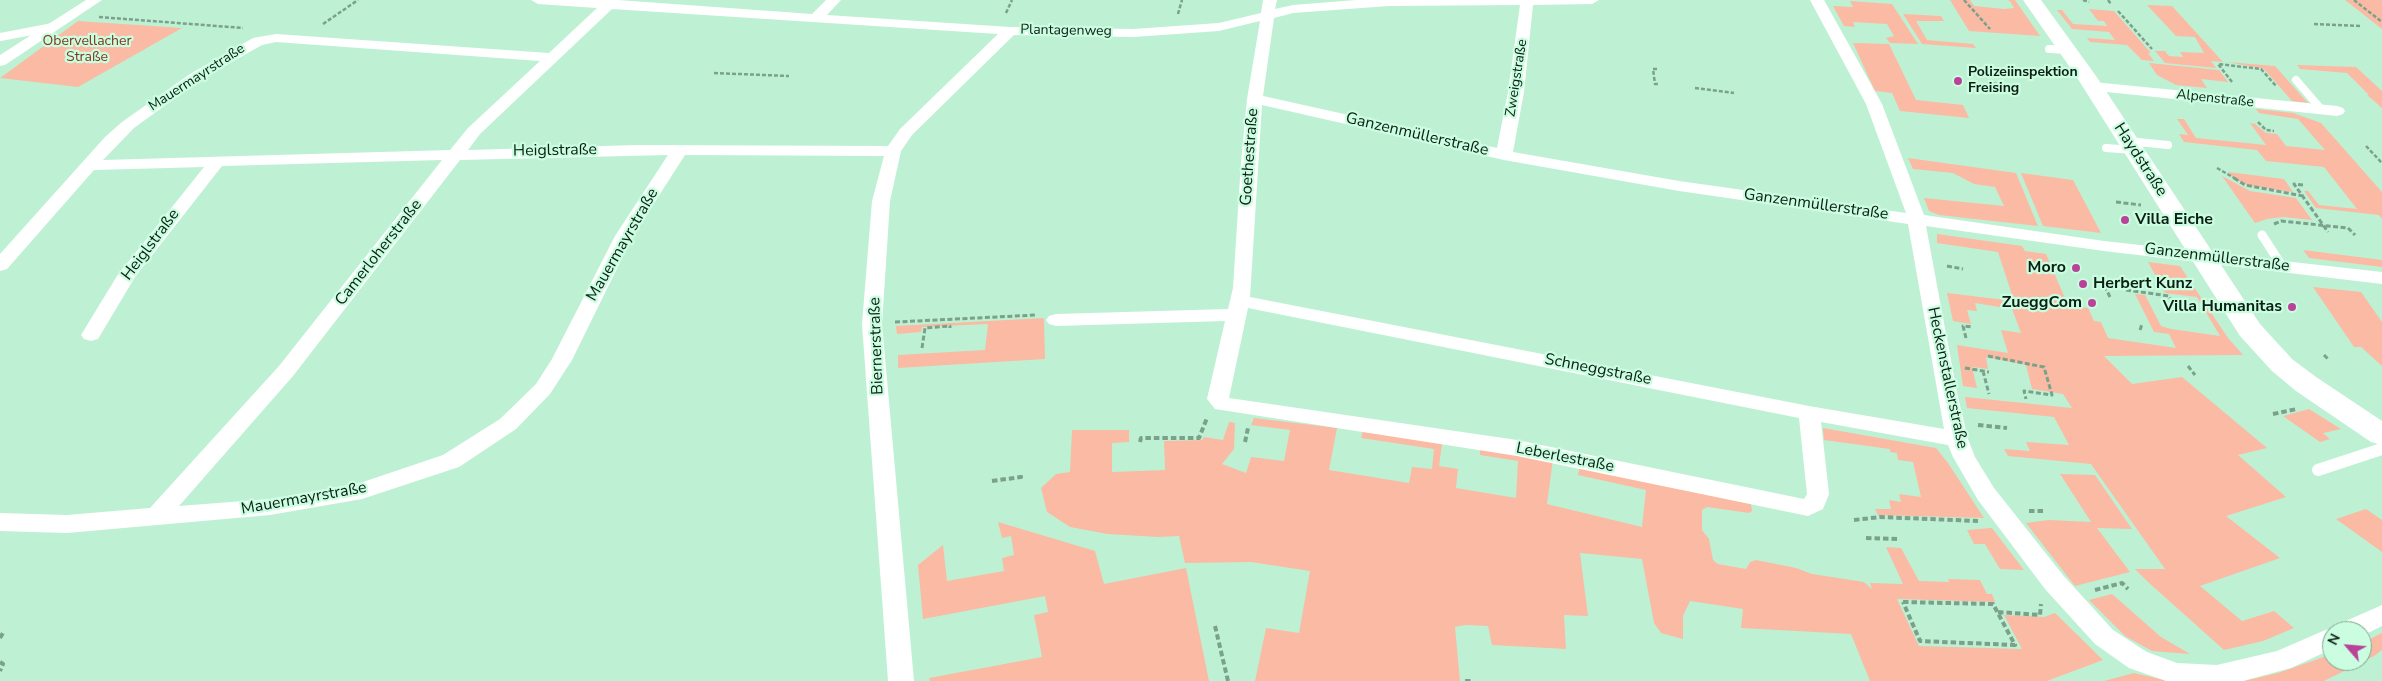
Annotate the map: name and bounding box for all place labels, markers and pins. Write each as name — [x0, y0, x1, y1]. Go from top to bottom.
place label: Polizeiinspektion Freising — [1968, 65, 2078, 98]
marker: Polizeiinspektion Freising — [1952, 75, 1964, 87]
place label: Villa Eiche — [2135, 210, 2213, 230]
marker: Villa Eiche — [2119, 214, 2131, 226]
place label: Moro — [2028, 258, 2066, 278]
marker: Moro — [2070, 262, 2082, 274]
place label: Herbert Kunz — [2093, 274, 2192, 294]
marker: Herbert Kunz — [2077, 278, 2089, 290]
place label: ZueggCom — [2002, 293, 2082, 313]
marker: ZueggCom — [2086, 297, 2098, 309]
place label: Villa Humanitas — [2163, 297, 2282, 317]
marker: Villa Humanitas — [2286, 301, 2298, 313]

